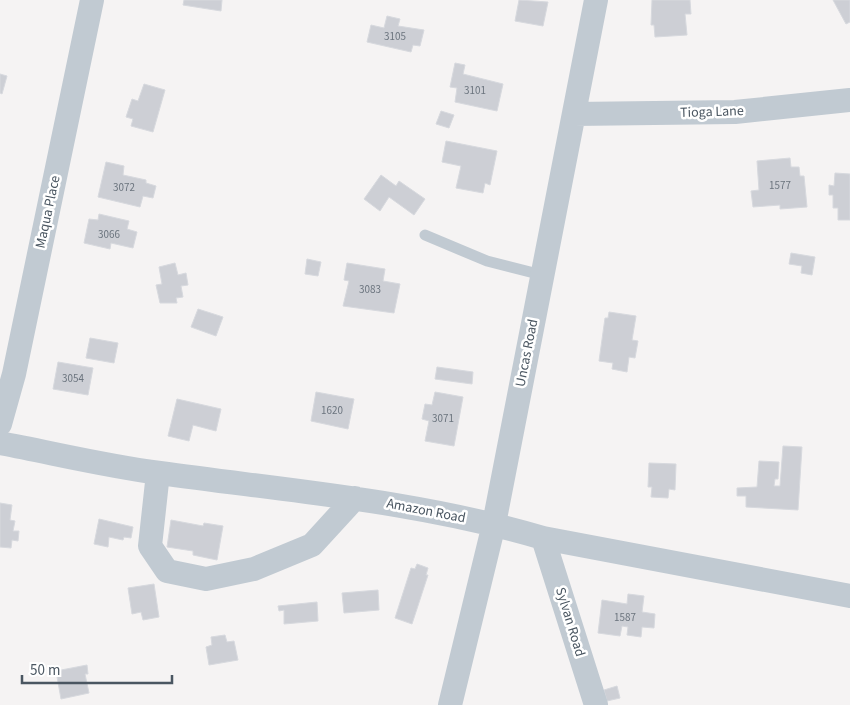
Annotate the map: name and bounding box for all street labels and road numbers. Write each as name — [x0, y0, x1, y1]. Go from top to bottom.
street label: Tioga Lane — [680, 101, 744, 123]
street label: Maqua Place — [31, 174, 65, 250]
street label: Uncas Road — [511, 317, 543, 389]
street label: Amazon Road — [385, 494, 467, 528]
street label: Sylvan Road — [550, 585, 590, 659]

